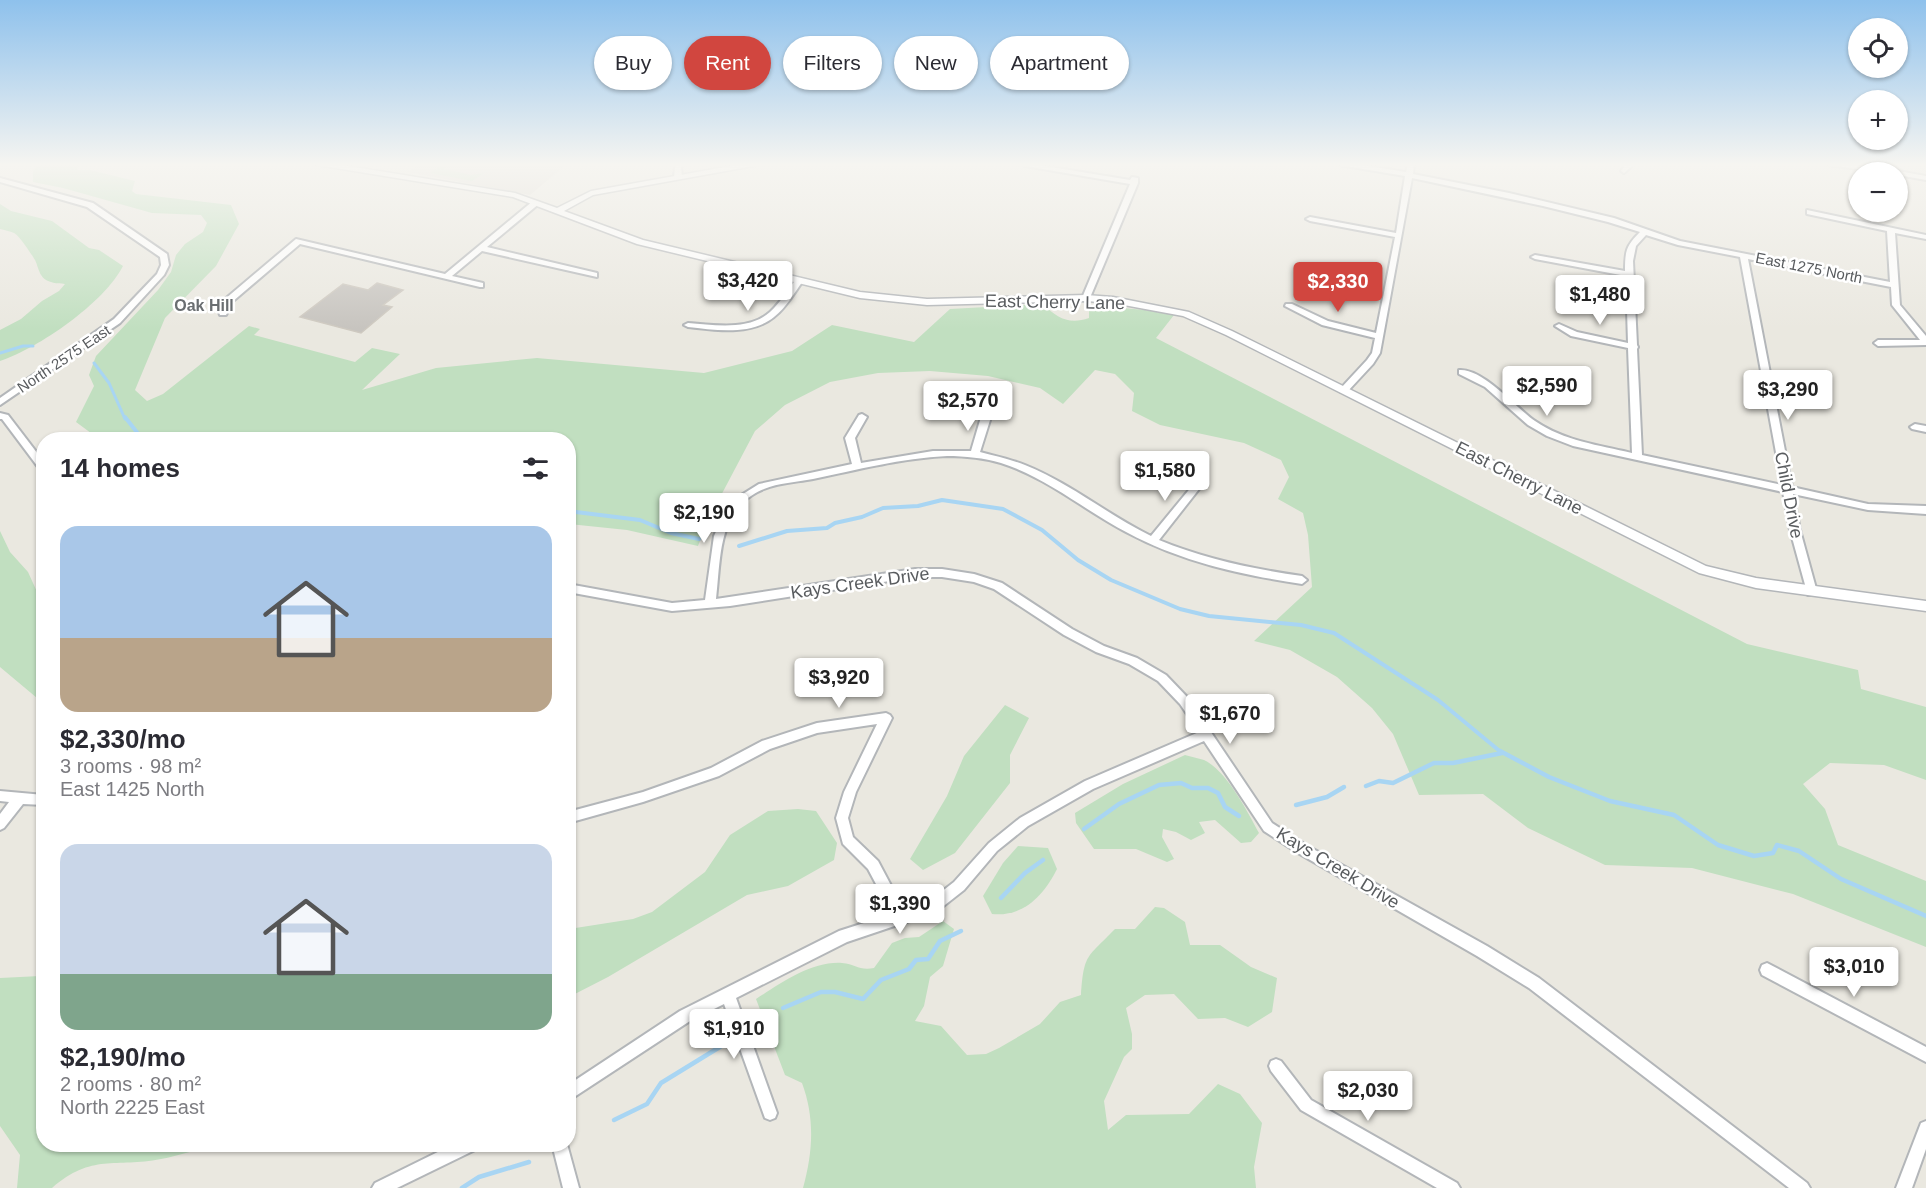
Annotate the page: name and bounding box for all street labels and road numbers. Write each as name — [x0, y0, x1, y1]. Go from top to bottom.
street label: East 1275 North — [1754, 249, 1864, 286]
street label: East Cherry Lane — [985, 291, 1125, 313]
street label: North 2575 East — [14, 321, 114, 396]
street label: East Cherry Lane — [1452, 437, 1586, 519]
street label: Child Drive — [1771, 450, 1807, 540]
street label: Kays Creek Drive — [789, 563, 931, 603]
street label: Kays Creek Drive — [1273, 823, 1403, 913]

